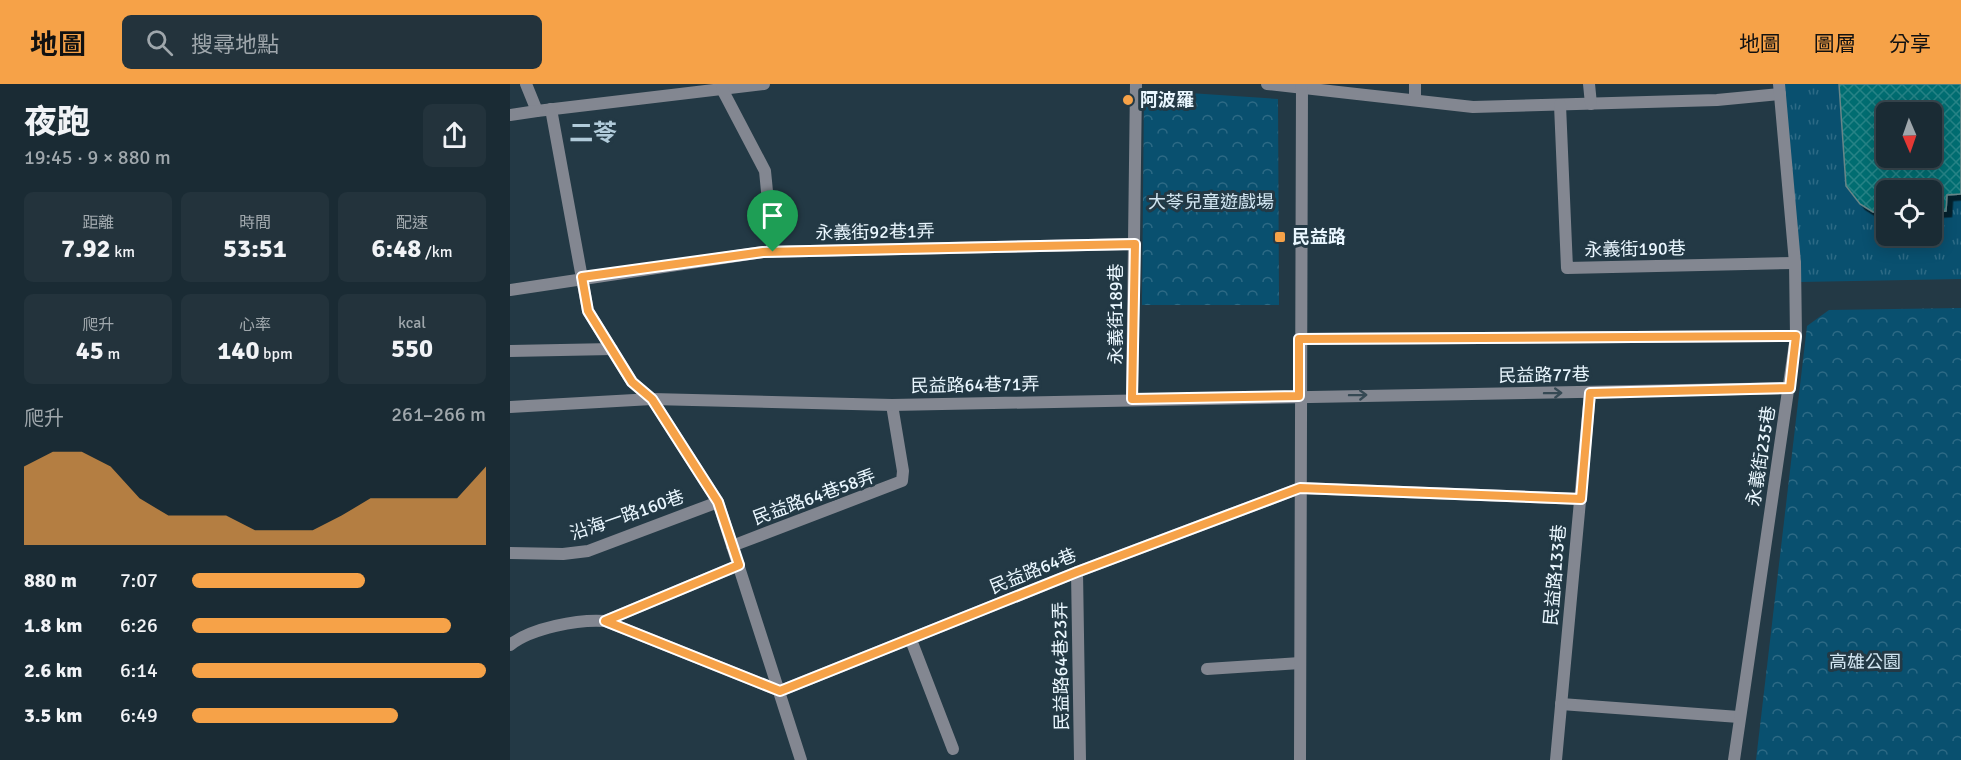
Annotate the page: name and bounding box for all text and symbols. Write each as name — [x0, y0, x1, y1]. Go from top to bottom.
search box — [122, 15, 542, 69]
icon: search — [143, 26, 176, 59]
text: 地圖 — [30, 28, 86, 62]
text: 搜尋地點 — [191, 31, 279, 58]
text: 地圖 — [1739, 31, 1781, 57]
text: 圖層 — [1814, 31, 1856, 57]
text: 分享 — [1889, 31, 1931, 57]
place label: 阿波羅 — [1140, 89, 1194, 111]
marker: 阿波羅 — [1121, 93, 1135, 107]
text: 夜跑 — [24, 102, 90, 143]
north arrow — [1876, 102, 1942, 168]
map controls — [1876, 102, 1942, 246]
button: share — [423, 104, 486, 167]
district label: 二苓 — [569, 118, 617, 148]
text: 19:45 · 9 × 880 m — [24, 145, 171, 170]
button: locate — [1876, 180, 1942, 246]
pin — [747, 190, 798, 252]
park label: 大苓兒童遊戲場 — [1148, 191, 1274, 213]
icon: arrive — [756, 199, 789, 232]
text: 距離 — [82, 213, 114, 233]
text: 時間 — [239, 213, 271, 233]
text: 配速 — [396, 213, 428, 233]
street label: 永義街92巷1弄 — [815, 220, 935, 244]
place label: 民益路 — [1292, 226, 1346, 248]
marker: 民益路 — [1273, 230, 1287, 244]
text: 7.92 — [61, 233, 111, 265]
text: 53:51 — [223, 233, 287, 265]
text: 6:48 — [372, 233, 421, 265]
street label: 永義街190巷 — [1584, 237, 1686, 261]
text: km — [111, 242, 135, 262]
text: /km — [421, 242, 452, 262]
street label: 永義街189巷 — [1105, 263, 1127, 365]
text: kcal — [398, 313, 426, 333]
text: 爬升 — [82, 315, 114, 335]
text: 心率 — [239, 315, 271, 335]
text: 550 — [391, 333, 433, 365]
text: 45 — [76, 335, 104, 367]
text: 140 — [217, 335, 259, 367]
text: m — [104, 344, 120, 364]
text: bpm — [259, 344, 293, 364]
street label: 民益路77巷 — [1498, 363, 1590, 387]
street label: 民益路64巷71弄 — [910, 373, 1040, 397]
one-way arrow — [1542, 387, 1562, 399]
one-way arrow — [1347, 389, 1367, 401]
text: 261–266 m — [391, 402, 486, 427]
street label: 永義街235巷 — [1742, 404, 1780, 508]
text: 爬升 — [24, 406, 64, 431]
street label: 民益路64巷58弄 — [750, 465, 878, 529]
street label: 沿海一路160巷 — [567, 485, 687, 545]
street label: 民益路133巷 — [1540, 524, 1570, 626]
street label: 民益路64巷 — [986, 544, 1080, 598]
text: 880 m — [24, 568, 77, 593]
text: 7:07 — [120, 568, 158, 593]
street label: 民益路64巷23弄 — [1049, 601, 1073, 731]
text: 1.8 km — [24, 613, 82, 638]
text: 6:26 — [120, 613, 158, 638]
park label: 高雄公園 — [1829, 651, 1901, 673]
text: 2.6 km — [24, 658, 82, 683]
text: 6:14 — [120, 658, 158, 683]
text: 3.5 km — [24, 703, 82, 728]
text: 6:49 — [120, 703, 158, 728]

